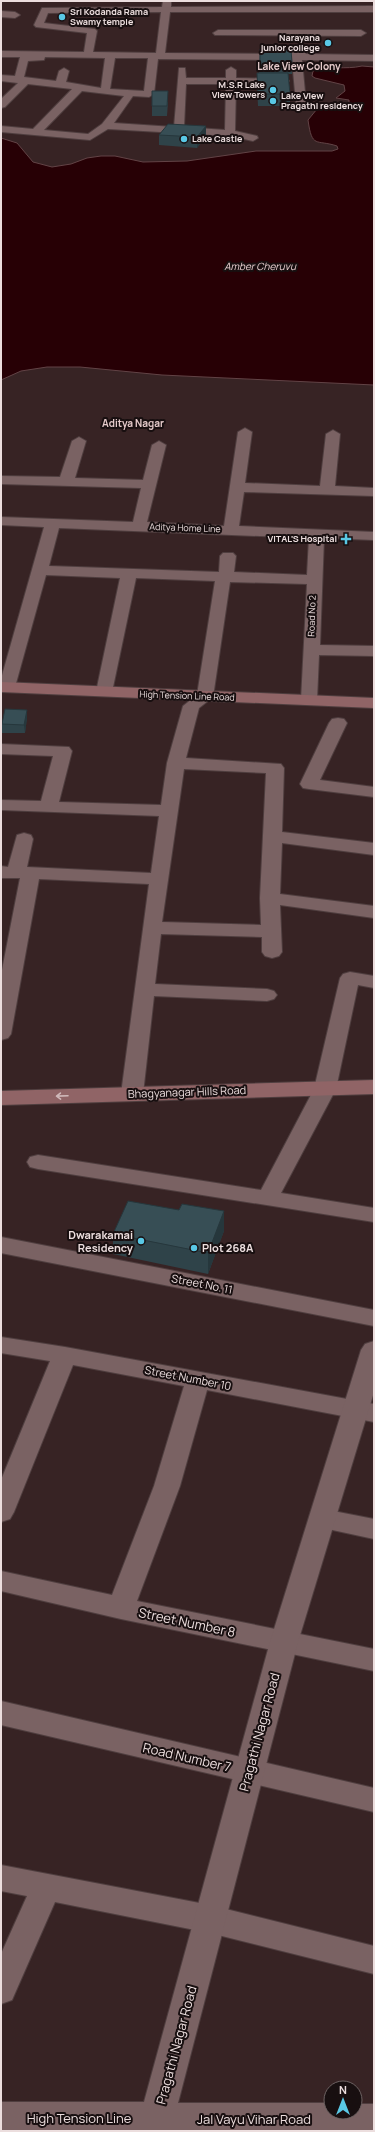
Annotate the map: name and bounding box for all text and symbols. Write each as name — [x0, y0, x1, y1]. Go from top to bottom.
place label: Sri Kodanda Rama Swamy temple — [70, 5, 148, 28]
marker: Sri Kodanda Rama Swamy temple — [57, 12, 67, 22]
place label: Narayana junior college — [260, 31, 321, 54]
marker: Narayana junior college — [323, 38, 333, 48]
district label: Lake View Colony — [257, 59, 341, 73]
place label: M.S.R Lake View Towers — [212, 78, 266, 101]
marker: M.S.R Lake View Towers — [268, 85, 278, 95]
place label: Lake View Pragathi residency — [281, 89, 363, 112]
marker: Lake View Pragathi residency — [268, 96, 278, 106]
place label: Lake Castle — [192, 132, 243, 145]
marker: Lake Castle — [179, 134, 189, 144]
water label: Amber Cheruvu — [224, 259, 297, 273]
district label: Aditya Nagar — [102, 416, 164, 430]
street label: Aditya Home Line — [149, 520, 221, 535]
place label: VITAL'S Hospital — [268, 532, 337, 545]
marker: VITAL'S Hospital — [340, 533, 352, 545]
street label: Road No 2 — [304, 595, 319, 637]
street label: High Tension Line Road — [139, 687, 235, 704]
street label: Bhagyanagar Hills Road — [128, 1082, 246, 1101]
one-way arrow — [56, 1092, 69, 1100]
place label: Dwarakamai Residency — [68, 1227, 134, 1255]
marker: Dwarakamai Residency — [136, 1236, 146, 1246]
place label: Plot 268A — [202, 1240, 254, 1255]
marker: Plot 268A — [189, 1243, 199, 1253]
street label: Street No. 11 — [170, 1270, 234, 1297]
street label: Street Number 10 — [143, 1362, 233, 1393]
street label: Street Number 8 — [137, 1603, 237, 1641]
street label: Pragathi Nagar Road — [235, 1671, 283, 1793]
street label: Road Number 7 — [141, 1738, 233, 1776]
street label: Pragathi Nagar Road — [152, 1984, 200, 2106]
north arrow — [323, 2080, 363, 2120]
text: N — [339, 2082, 347, 2097]
street label: High Tension Line — [27, 2109, 132, 2127]
street label: Jal Vayu Vihar Road — [197, 2110, 311, 2128]

